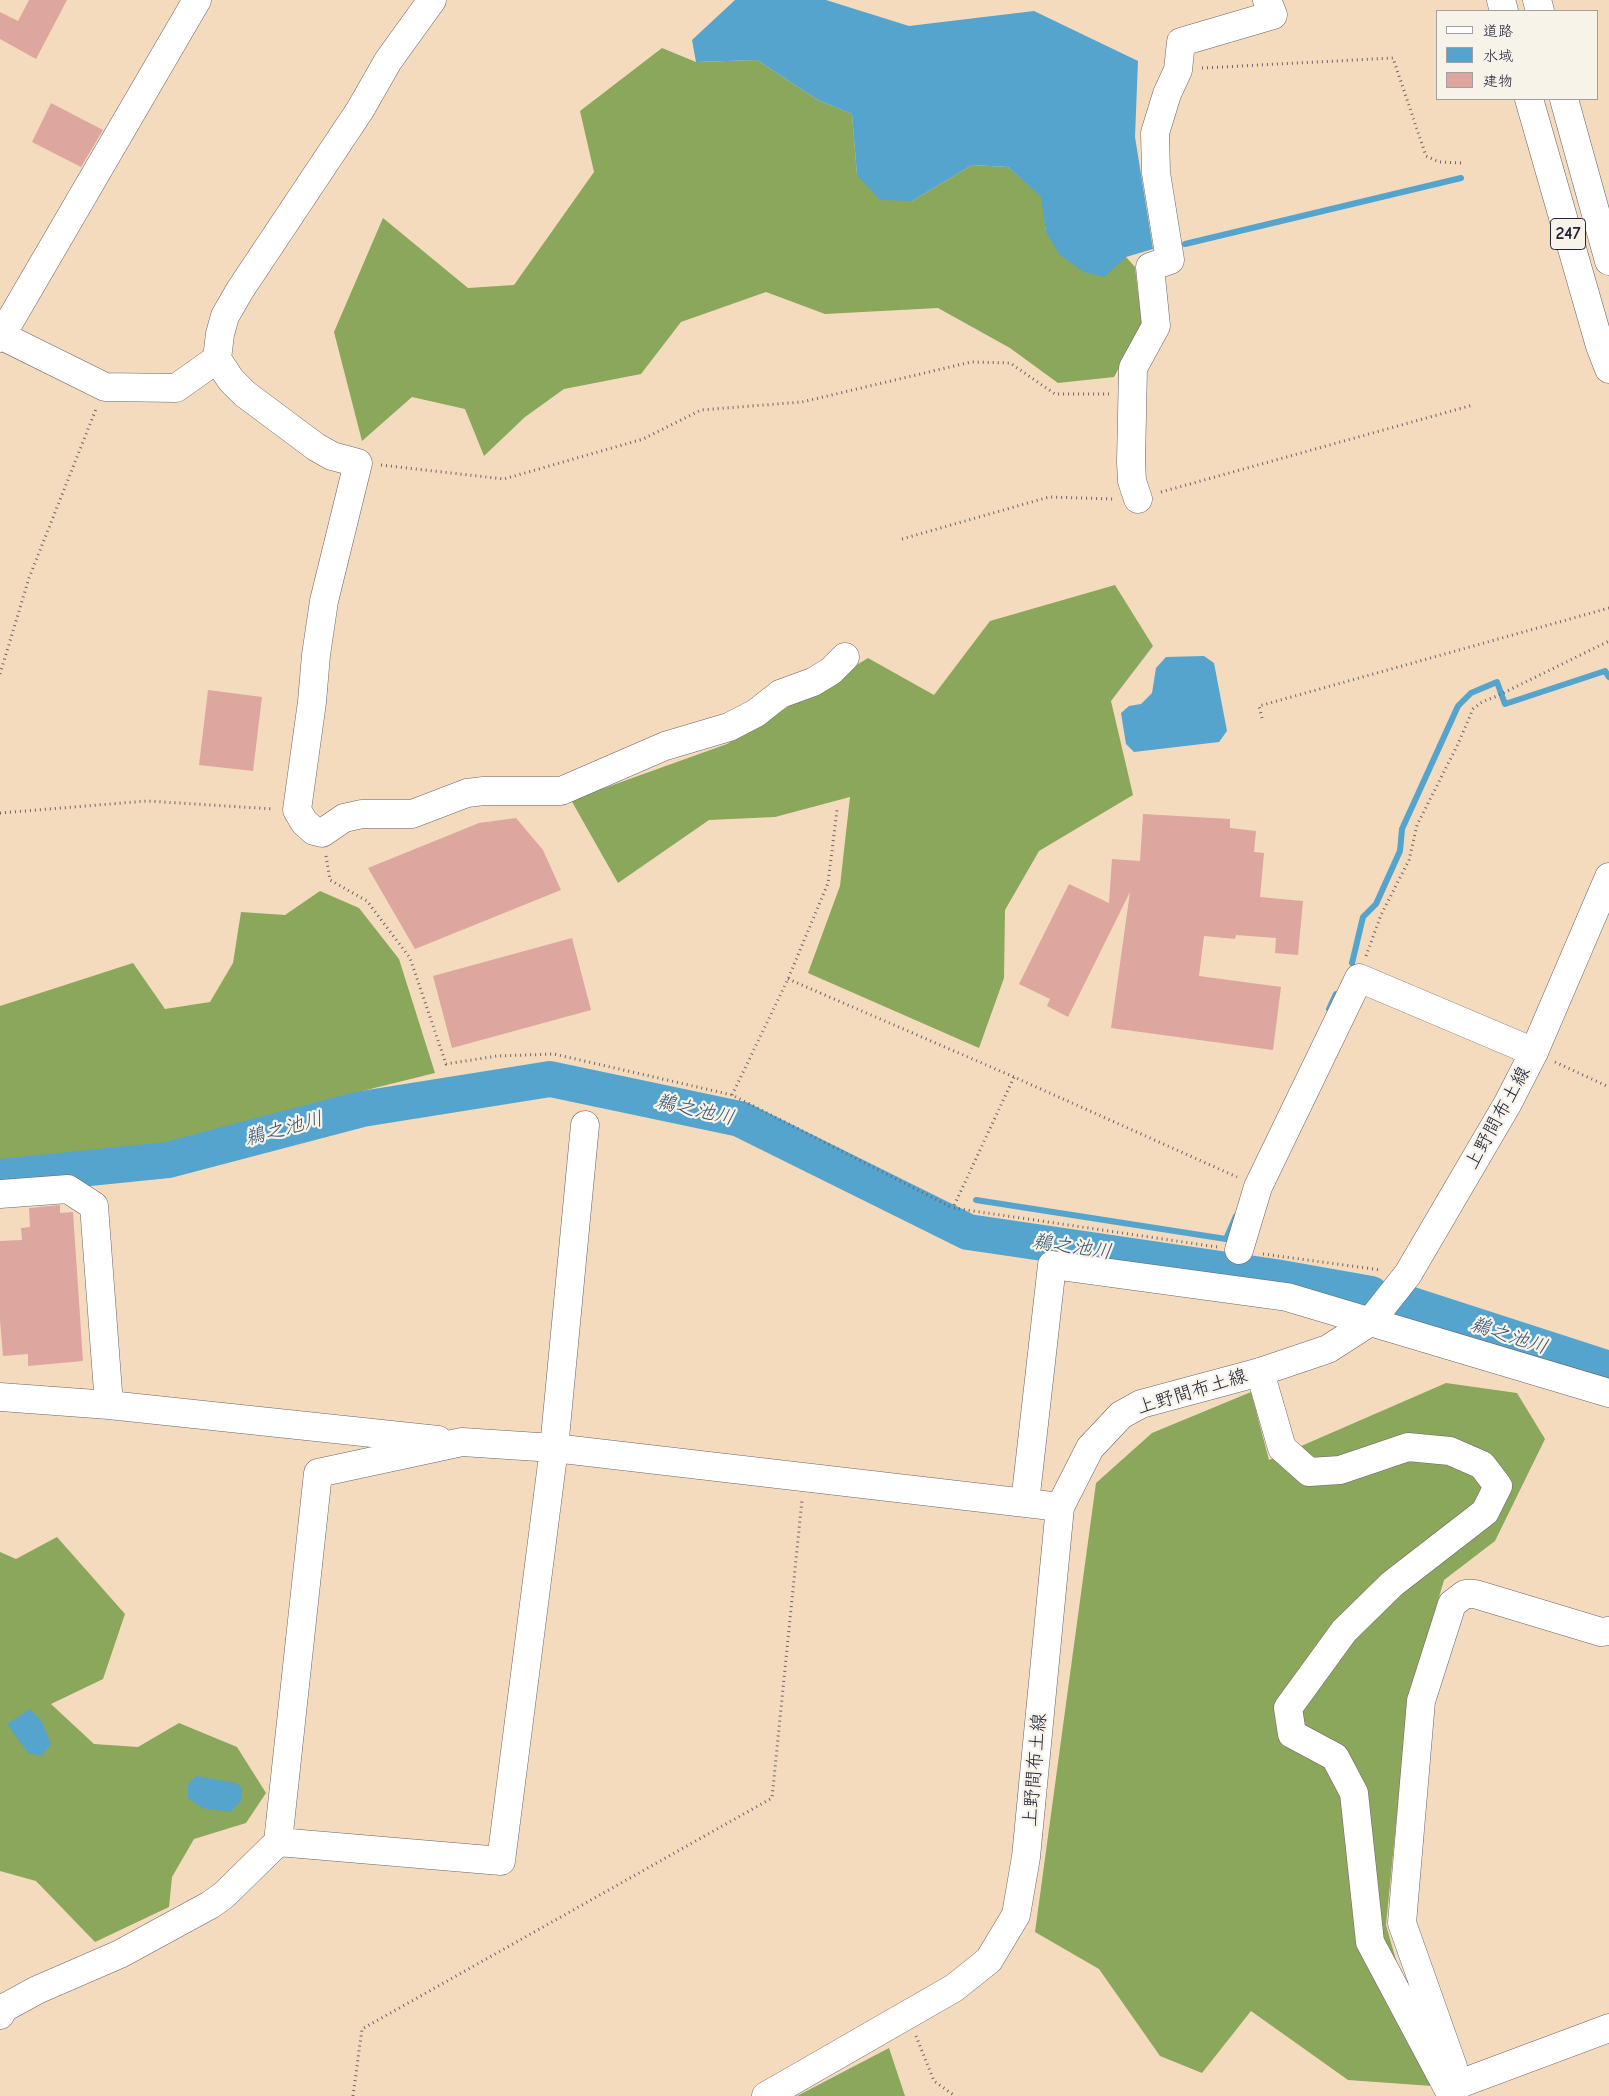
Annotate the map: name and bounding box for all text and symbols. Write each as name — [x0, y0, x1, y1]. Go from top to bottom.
legend — [1436, 10, 1599, 100]
text: 道路 — [1483, 22, 1513, 40]
text: 水域 — [1483, 47, 1513, 65]
text: 建物 — [1483, 72, 1513, 90]
road number: 247 — [1550, 218, 1586, 250]
street label: 上野間布土線 — [1460, 1063, 1536, 1173]
water label: 鵜之池川 — [653, 1089, 737, 1131]
water label: 鵜之池川 — [242, 1107, 326, 1151]
water label: 鵜之池川 — [1031, 1230, 1113, 1264]
water label: 鵜之池川 — [1467, 1312, 1551, 1360]
street label: 上野間布土線 — [1134, 1364, 1250, 1420]
street label: 上野間布土線 — [1019, 1712, 1051, 1828]

